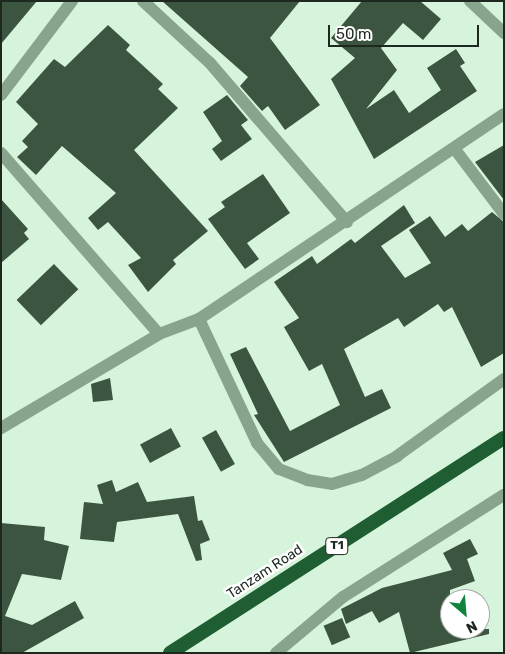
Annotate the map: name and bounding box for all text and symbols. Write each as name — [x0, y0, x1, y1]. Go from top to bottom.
scale bar — [330, 15, 481, 47]
text: 50 m — [336, 25, 371, 43]
road number: T1 — [324, 536, 350, 556]
street label: Tanzam Road — [224, 541, 306, 603]
north arrow — [440, 589, 490, 639]
text: N — [463, 617, 480, 637]

